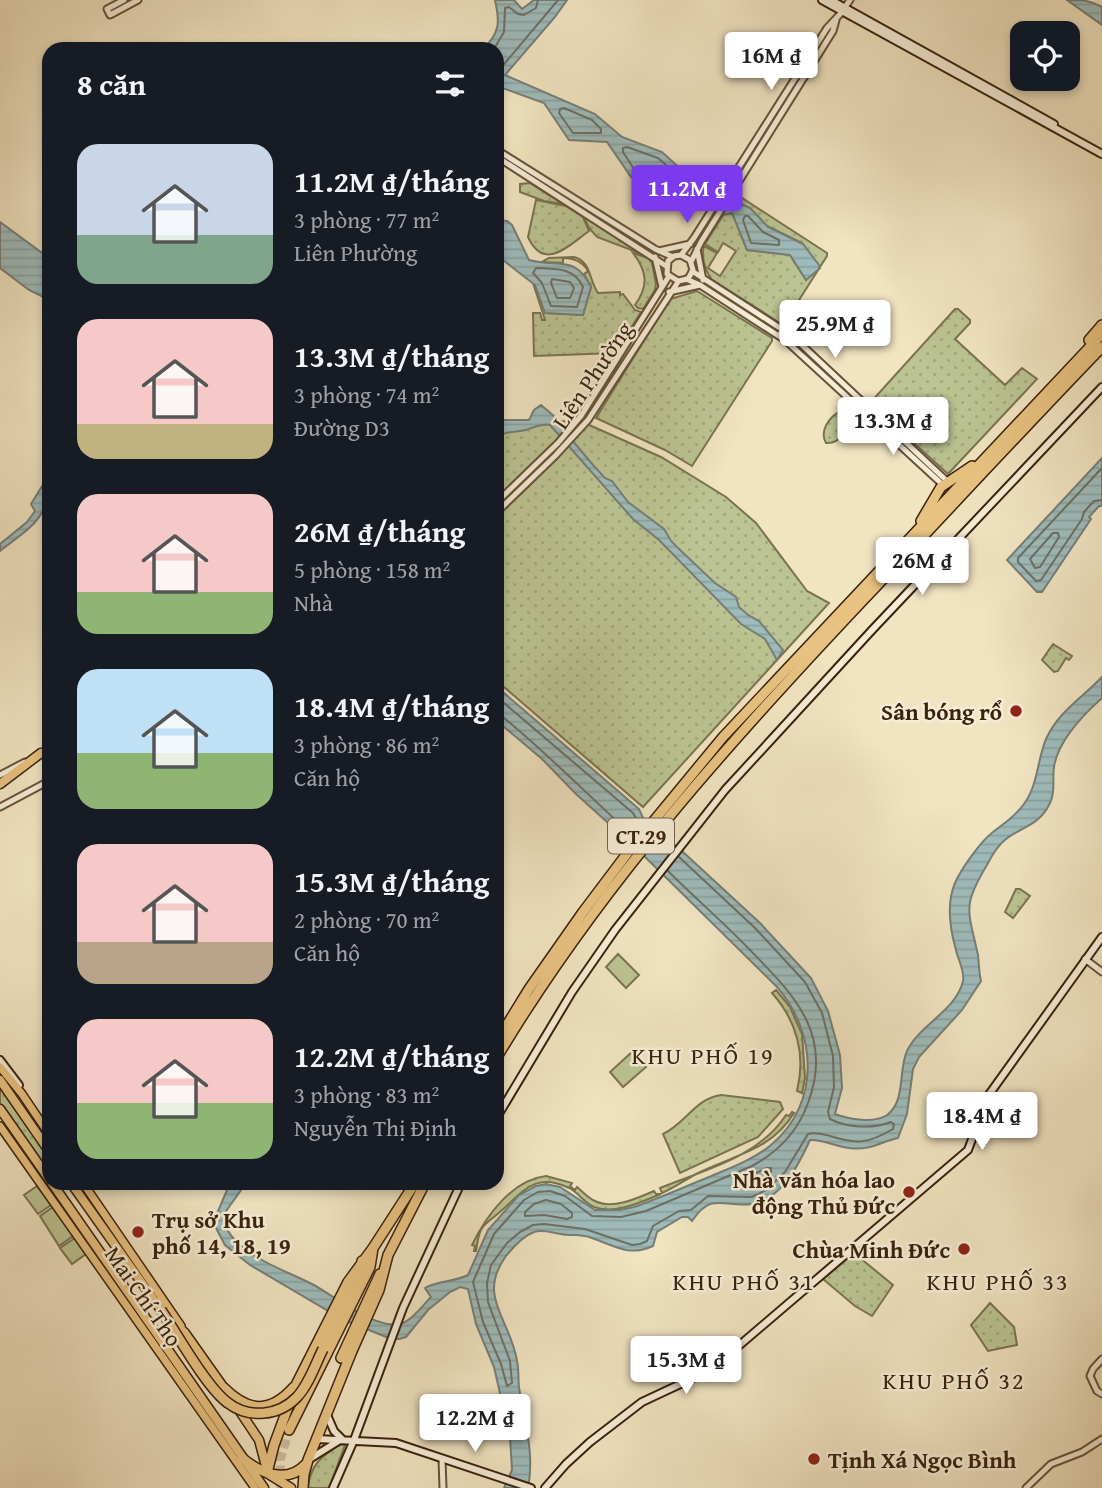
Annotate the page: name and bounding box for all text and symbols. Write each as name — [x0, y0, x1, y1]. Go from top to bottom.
map controls — [1010, 21, 1080, 91]
button: locate — [1010, 21, 1080, 91]
pin: 16M ₫ — [722, 32, 820, 92]
text: 16M ₫ — [741, 38, 801, 71]
text: 8 căn — [77, 62, 146, 106]
icon: filters — [431, 65, 469, 103]
text: 11.2M ₫/tháng — [294, 159, 489, 203]
pin: 11.2M ₫ — [622, 166, 752, 225]
text: 11.2M ₫ — [647, 171, 727, 204]
icon: home — [133, 172, 217, 256]
text: 3 phòng · 77 m² — [294, 203, 439, 236]
text: Liên Phường — [294, 236, 417, 269]
pin: 25.9M ₫ — [770, 300, 900, 360]
text: 25.9M ₫ — [795, 306, 875, 339]
street label: Liên Phường — [544, 314, 640, 435]
text: 13.3M ₫/tháng — [294, 334, 489, 378]
icon: home — [133, 347, 217, 431]
text: 3 phòng · 74 m² — [294, 378, 439, 411]
pin: 13.3M ₫ — [828, 398, 958, 457]
text: 13.3M ₫ — [853, 403, 933, 436]
text: Đường D3 — [294, 411, 390, 444]
text: 26M ₫/tháng — [294, 509, 465, 553]
icon: home — [133, 522, 217, 606]
pin: 26M ₫ — [873, 538, 971, 597]
text: 26M ₫ — [892, 543, 952, 576]
text: 5 phòng · 158 m² — [294, 553, 450, 586]
text: Nhà — [294, 586, 333, 619]
text: 18.4M ₫/tháng — [294, 684, 489, 728]
place label: Sân bóng rổ — [881, 695, 1002, 728]
icon: home — [133, 697, 217, 781]
marker: Sân bóng rổ — [1008, 703, 1024, 719]
text: 3 phòng · 86 m² — [294, 728, 439, 761]
text: Căn hộ — [294, 761, 360, 794]
road number: CT.29 — [608, 818, 674, 854]
text: 15.3M ₫/tháng — [294, 859, 489, 903]
icon: home — [133, 872, 217, 956]
text: 2 phòng · 70 m² — [294, 903, 439, 936]
text: Căn hộ — [294, 936, 360, 969]
text: 12.2M ₫/tháng — [294, 1034, 489, 1078]
district label: KHU PHỐ 19 — [631, 1038, 775, 1073]
icon: home — [133, 1047, 217, 1131]
text: 3 phòng · 83 m² — [294, 1078, 439, 1111]
pin: 18.4M ₫ — [917, 1092, 1047, 1152]
text: 18.4M ₫ — [942, 1098, 1022, 1131]
text: Nguyễn Thị Định — [294, 1111, 457, 1144]
place label: Nhà văn hóa lao động Thủ Đức — [733, 1163, 895, 1222]
marker: Nhà văn hóa lao động Thủ Đức — [901, 1184, 917, 1200]
place label: Trụ sở Khu phố 14, 18, 19 — [152, 1203, 291, 1262]
marker: Trụ sở Khu phố 14, 18, 19 — [130, 1224, 146, 1240]
place label: Chùa Minh Đức — [793, 1233, 950, 1266]
street label: Mai Chí Thọ — [97, 1239, 191, 1353]
marker: Chùa Minh Đức — [956, 1241, 972, 1257]
district label: KHU PHỐ 31 — [672, 1264, 816, 1299]
district label: KHU PHỐ 33 — [926, 1264, 1070, 1299]
pin: 15.3M ₫ — [621, 1336, 751, 1396]
text: 15.3M ₫ — [646, 1342, 726, 1375]
district label: KHU PHỐ 32 — [882, 1363, 1026, 1398]
pin: 12.2M ₫ — [410, 1394, 540, 1454]
text: 12.2M ₫ — [435, 1400, 515, 1433]
place label: Tịnh Xá Ngọc Bình — [828, 1443, 1017, 1476]
marker: Tịnh Xá Ngọc Bình — [806, 1451, 822, 1467]

